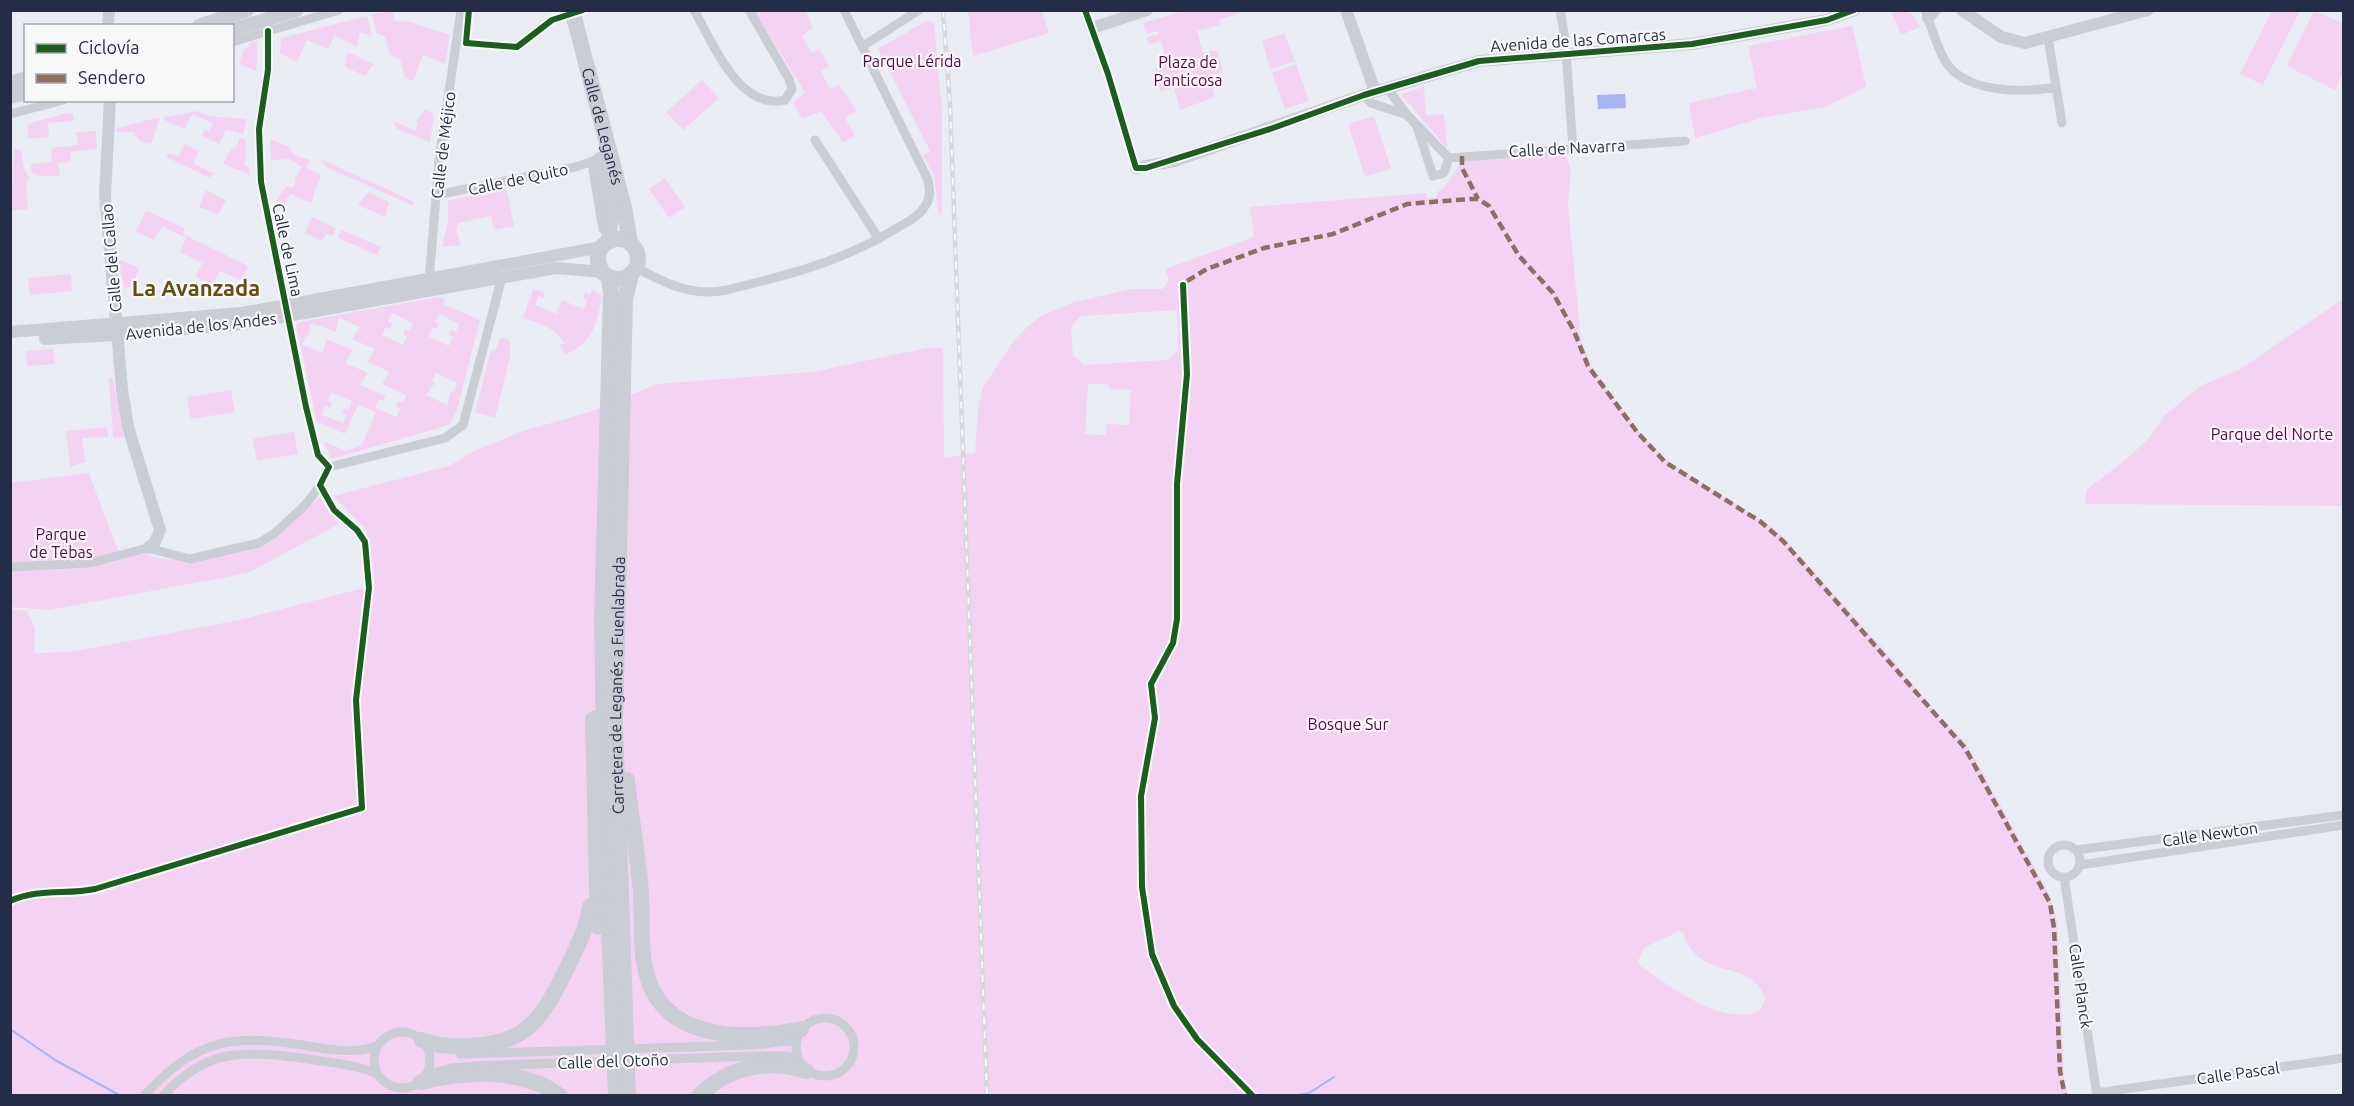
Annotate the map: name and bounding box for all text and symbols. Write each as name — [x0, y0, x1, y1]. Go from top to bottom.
legend — [24, 24, 234, 102]
street label: Avenida de las Comarcas — [1490, 25, 1666, 55]
text: Ciclovía — [78, 37, 139, 57]
park label: Parque Lérida — [862, 52, 962, 70]
park label: Plaza de Panticosa — [1154, 53, 1222, 89]
street label: Calle de Leganés — [579, 66, 627, 187]
text: Sendero — [78, 67, 145, 87]
street label: Calle de Méjico — [427, 90, 459, 200]
street label: Calle de Navarra — [1508, 136, 1626, 160]
street label: Calle de Quito — [466, 160, 570, 198]
street label: Calle de Lima — [269, 202, 307, 298]
street label: Calle del Callao — [97, 203, 125, 313]
district label: La Avanzada — [132, 275, 260, 300]
street label: Avenida de los Andes — [125, 309, 277, 343]
park label: Parque del Norte — [2211, 425, 2333, 443]
park label: Parque de Tebas — [29, 525, 93, 561]
street label: Carretera de Leganés a Fuenlabrada — [606, 556, 628, 815]
park label: Bosque Sur — [1307, 715, 1389, 733]
street label: Calle Newton — [2161, 818, 2259, 850]
street label: Calle Planck — [2066, 942, 2096, 1030]
street label: Calle del Otoño — [557, 1050, 669, 1072]
street label: Calle Pascal — [2195, 1058, 2281, 1088]

